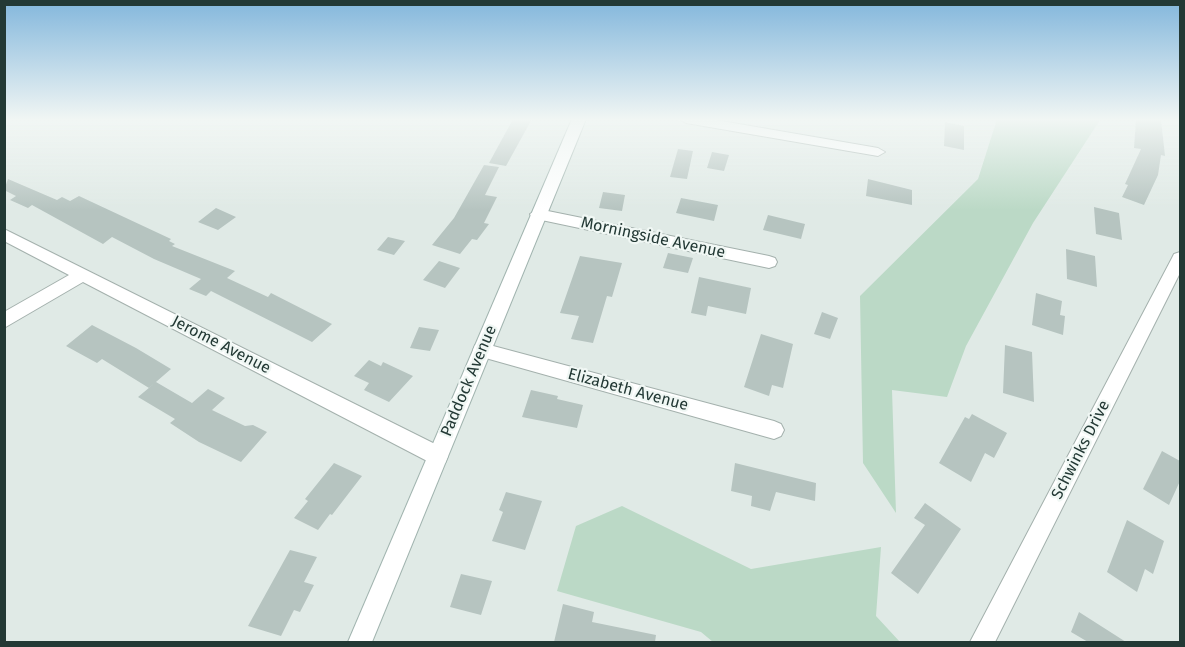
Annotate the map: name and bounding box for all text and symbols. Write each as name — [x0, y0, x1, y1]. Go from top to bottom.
street label: Morningside Avenue — [579, 213, 727, 263]
street label: Jerome Avenue — [168, 312, 274, 378]
street label: Paddock Avenue — [437, 323, 501, 439]
street label: Elizabeth Avenue — [566, 365, 690, 415]
street label: Schwinks Drive — [1048, 397, 1114, 503]

